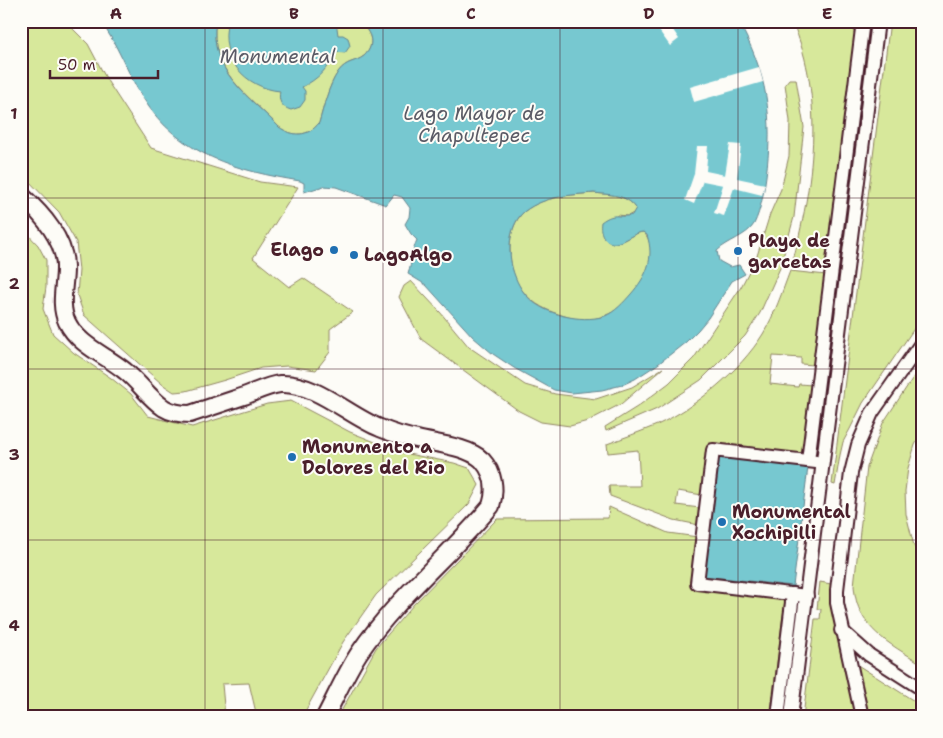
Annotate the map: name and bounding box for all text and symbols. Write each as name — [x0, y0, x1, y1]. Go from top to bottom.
text: A — [110, 3, 122, 24]
text: B — [289, 3, 299, 24]
text: C — [466, 3, 476, 24]
text: D — [643, 3, 655, 24]
text: E — [822, 3, 832, 24]
water label: Monumental — [220, 44, 336, 69]
scale bar — [50, 48, 158, 80]
text: 50 m — [58, 55, 96, 75]
water label: Lago Mayor de Chapultepec — [403, 101, 545, 148]
text: 1 — [10, 103, 18, 124]
place label: Playa de garcetas — [748, 229, 831, 274]
place label: Elago — [270, 238, 324, 262]
place label: LagoAlgo — [364, 243, 452, 267]
marker: Elago — [328, 244, 340, 256]
marker: Playa de garcetas — [732, 245, 744, 257]
marker: LagoAlgo — [348, 249, 360, 261]
text: 2 — [8, 273, 20, 294]
place label: Monumento a Dolores del Rio — [302, 435, 445, 480]
text: 3 — [8, 444, 20, 465]
marker: Monumento a Dolores del Rio — [286, 451, 298, 463]
place label: Monumental Xochipilli — [732, 500, 851, 545]
marker: Monumental Xochipilli — [716, 516, 728, 528]
text: 4 — [8, 615, 20, 636]

